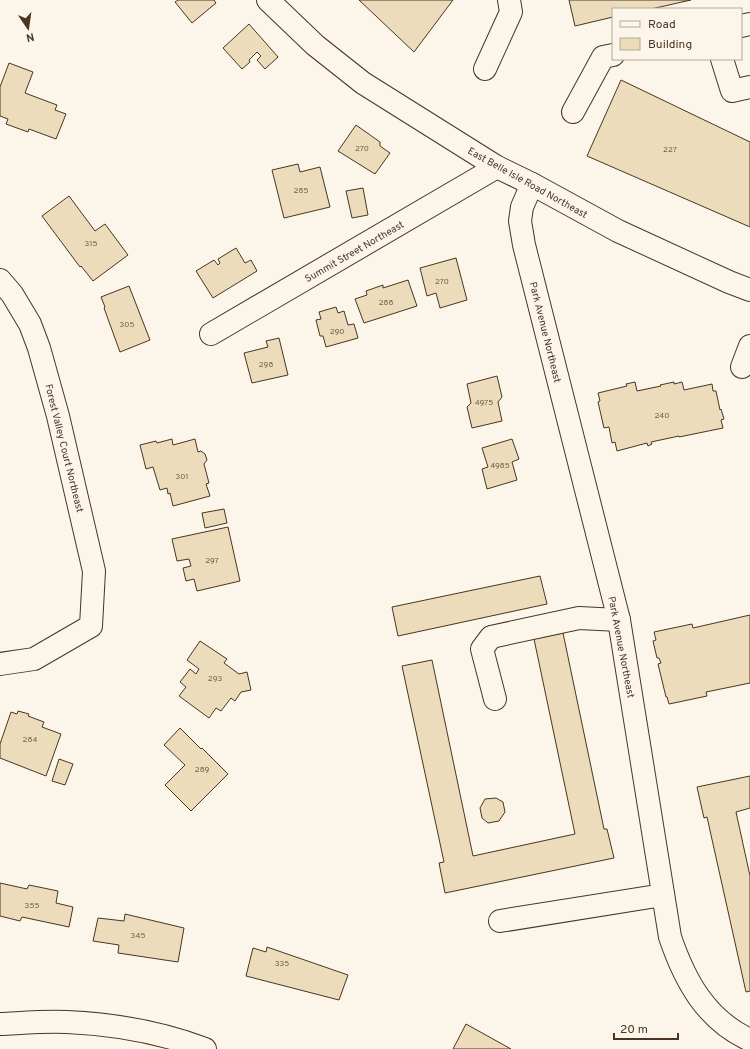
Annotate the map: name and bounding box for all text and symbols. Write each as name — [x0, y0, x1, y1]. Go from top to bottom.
north arrow — [8, 8, 48, 48]
legend — [612, 8, 742, 60]
text: Road — [648, 17, 676, 33]
text: N — [25, 29, 35, 44]
text: Building — [648, 37, 692, 53]
house number: 270 — [355, 144, 369, 154]
street label: East Belle Isle Road Northeast — [465, 145, 590, 222]
house number: 227 — [663, 145, 677, 155]
house number: 285 — [294, 186, 308, 196]
street label: Summit Street Northeast — [303, 218, 407, 286]
house number: 315 — [85, 239, 97, 249]
house number: 270 — [435, 277, 449, 287]
street label: Park Avenue Northeast — [526, 281, 563, 384]
house number: 288 — [379, 298, 393, 308]
house number: 305 — [120, 320, 134, 330]
house number: 290 — [330, 327, 344, 337]
house number: 298 — [259, 360, 273, 370]
street label: Forest Valley Court Northeast — [41, 383, 86, 514]
house number: 4975 — [475, 398, 493, 408]
house number: 240 — [655, 411, 669, 421]
house number: 4985 — [490, 461, 510, 471]
house number: 301 — [176, 472, 188, 482]
house number: 297 — [205, 556, 219, 566]
street label: Park Avenue Northeast — [604, 595, 637, 699]
house number: 293 — [208, 674, 222, 684]
house number: 284 — [23, 735, 37, 745]
house number: 289 — [195, 765, 209, 775]
house number: 355 — [25, 901, 39, 911]
house number: 345 — [131, 931, 145, 941]
house number: 335 — [275, 959, 289, 969]
scale bar — [614, 1015, 678, 1041]
text: 20 m — [620, 1022, 648, 1038]

